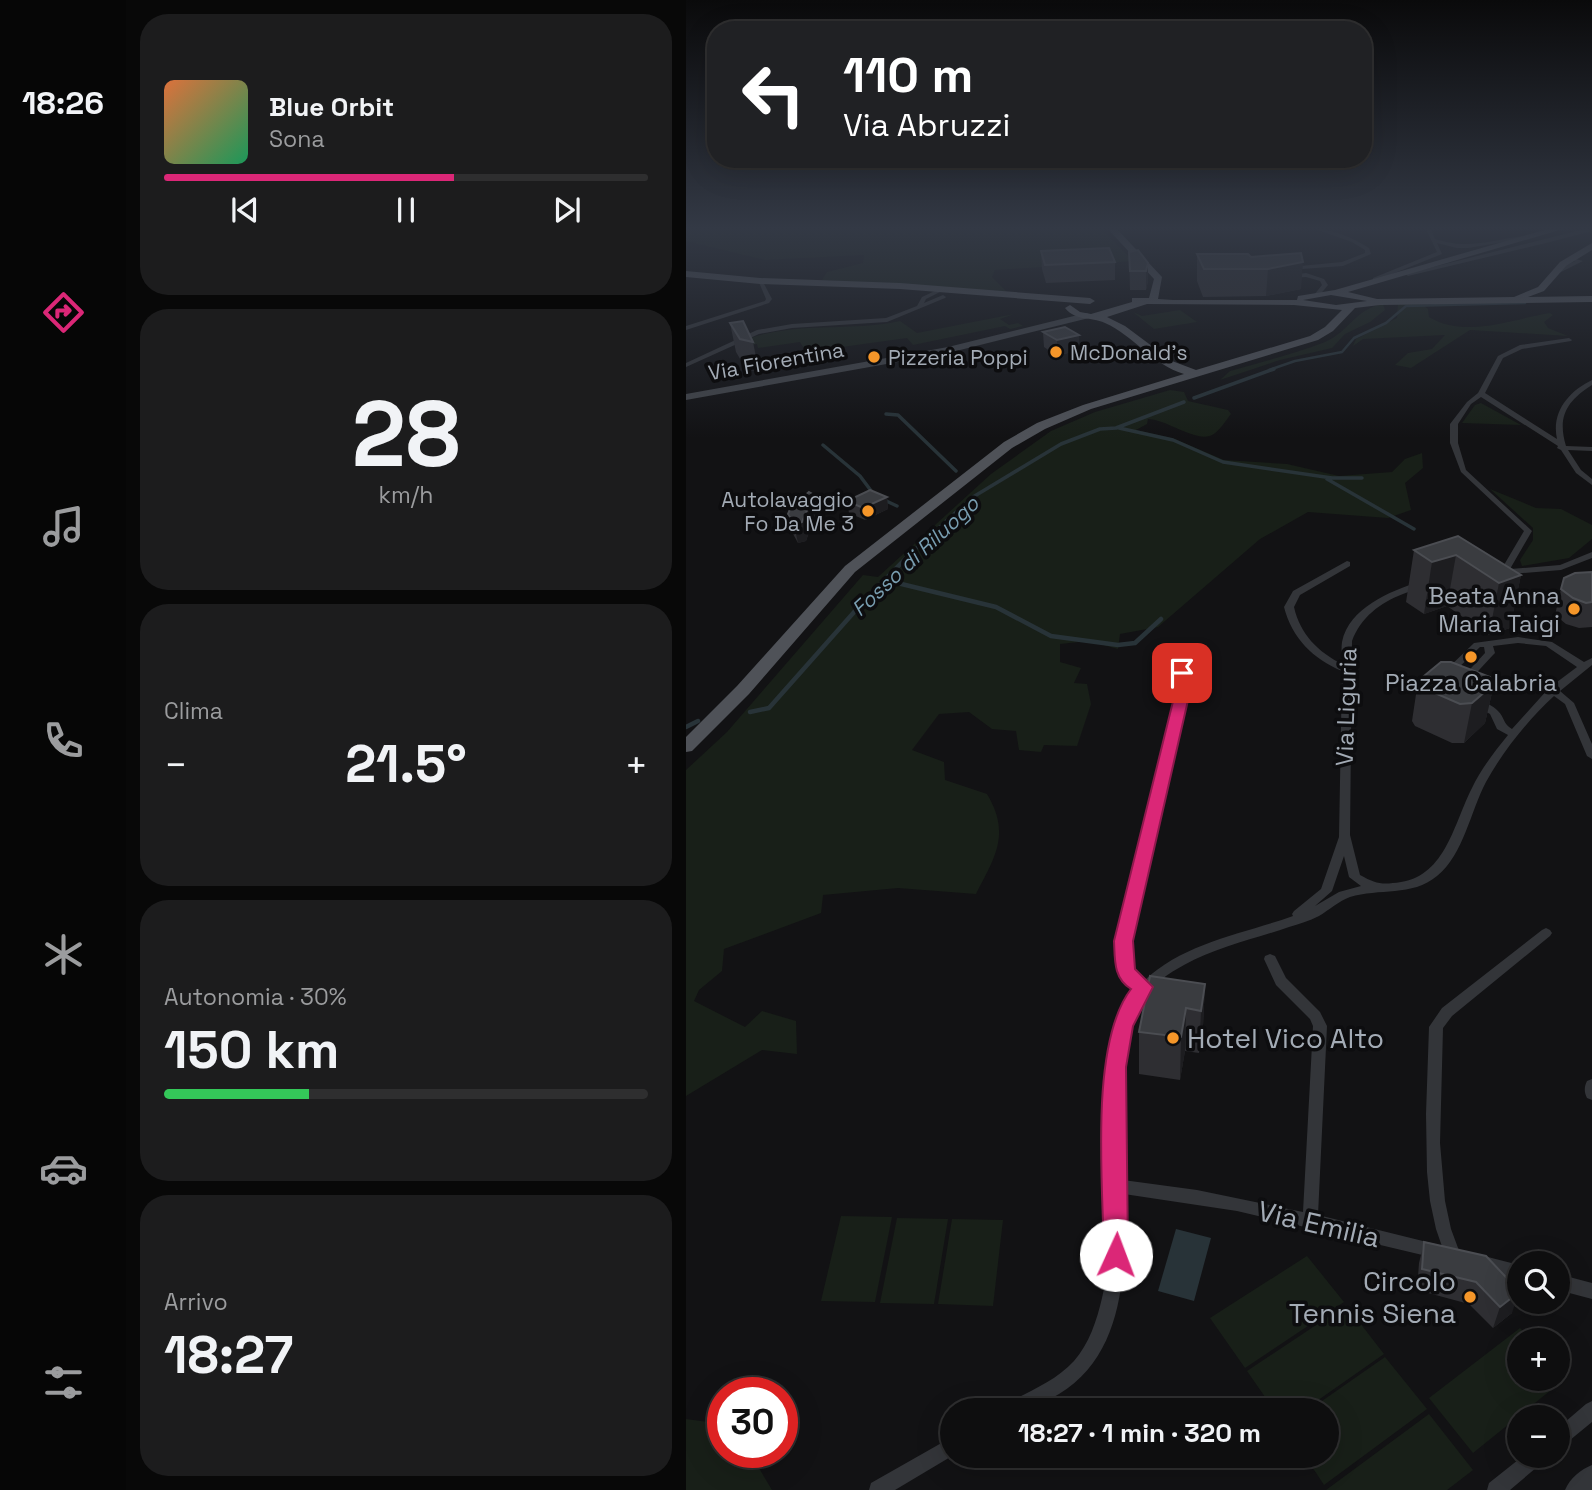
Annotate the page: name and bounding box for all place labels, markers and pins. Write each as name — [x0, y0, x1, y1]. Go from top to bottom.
place label: McDonald's — [1070, 339, 1188, 366]
place label: Pizzeria Poppi — [888, 344, 1028, 371]
marker: McDonald's — [1048, 344, 1064, 360]
marker: Pizzeria Poppi — [866, 349, 882, 365]
place label: Autolavaggio Fo Da Me 3 — [721, 486, 854, 537]
marker: Autolavaggio Fo Da Me 3 — [860, 503, 876, 519]
place label: Beata Anna Maria Taigi — [1428, 580, 1560, 639]
marker: Beata Anna Maria Taigi — [1566, 601, 1582, 617]
pin — [1152, 643, 1212, 703]
marker: Piazza Calabria — [1463, 649, 1479, 665]
place label: Piazza Calabria — [1385, 667, 1557, 698]
place label: Hotel Vico Alto — [1187, 1020, 1384, 1056]
marker: Hotel Vico Alto — [1165, 1030, 1181, 1046]
place label: Circolo Tennis Siena — [1289, 1263, 1456, 1331]
marker: Circolo Tennis Siena — [1462, 1289, 1478, 1305]

